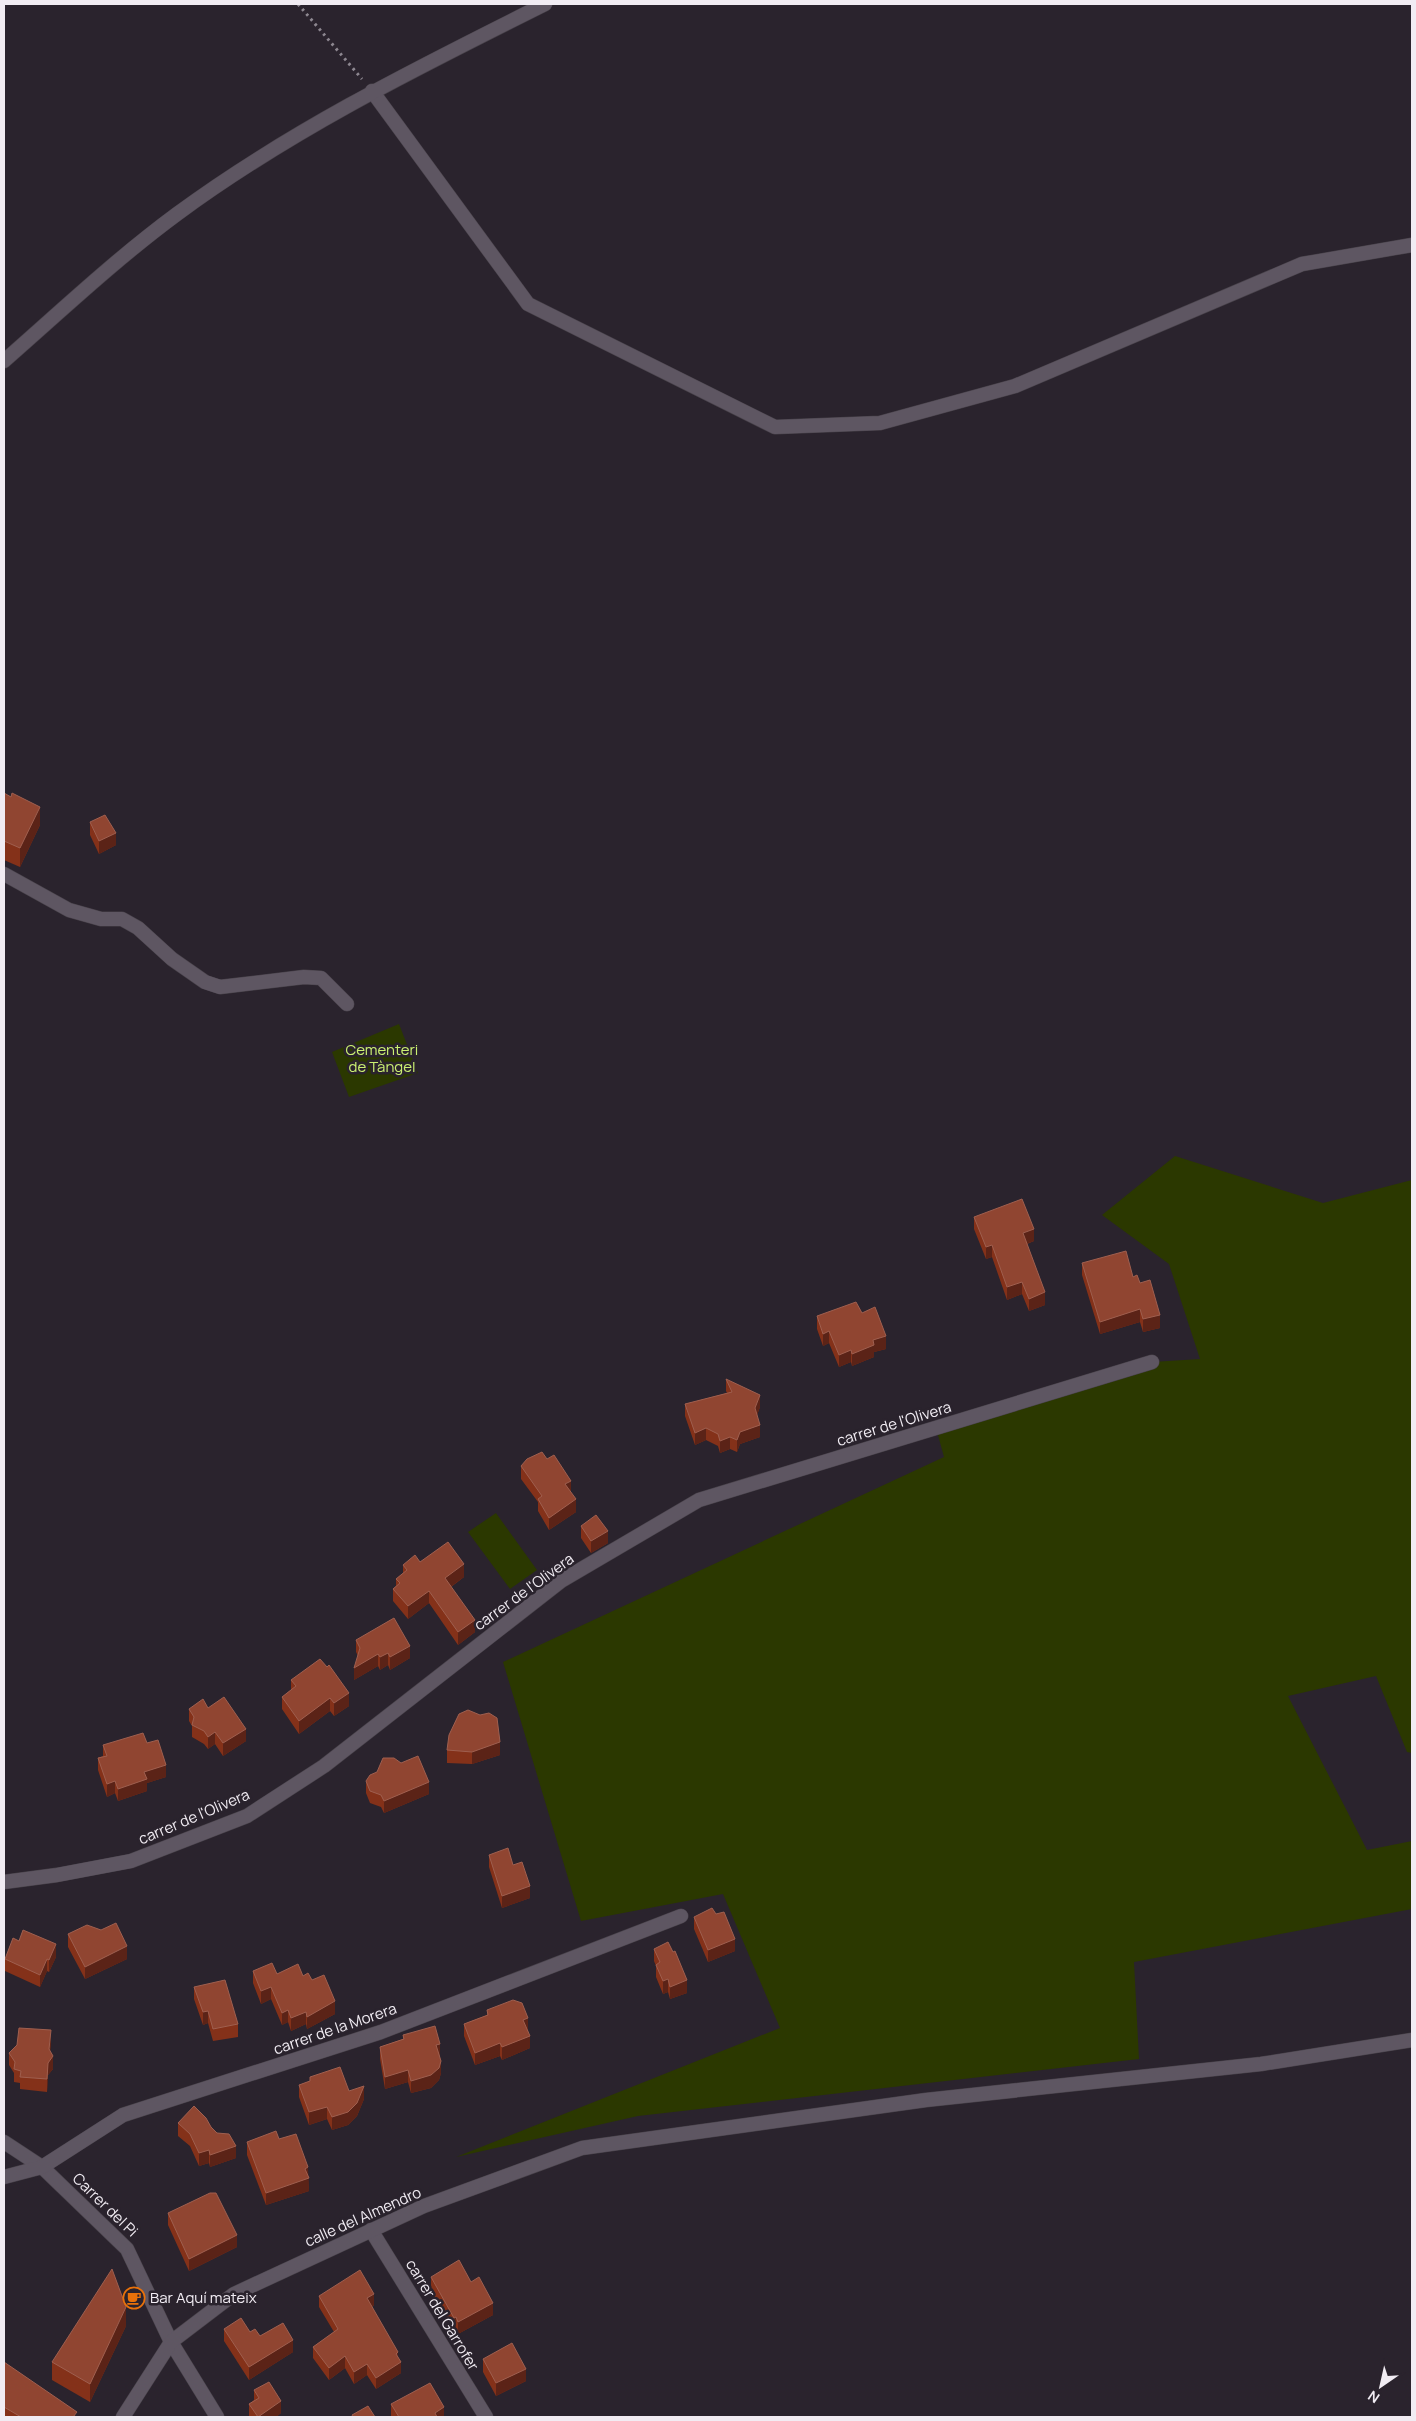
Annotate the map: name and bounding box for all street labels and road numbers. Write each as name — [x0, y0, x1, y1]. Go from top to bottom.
street label: carrer de l'Olivera — [834, 1396, 954, 1451]
street label: carrer de l'Olivera — [470, 1548, 578, 1635]
street label: carrer de l'Olivera — [135, 1784, 253, 1849]
street label: carrer de la Morera — [270, 1998, 399, 2059]
street label: Carrer del Pi — [68, 2168, 143, 2241]
street label: calle del Almendro — [301, 2181, 425, 2252]
street label: carrer del Garrofer — [401, 2255, 484, 2375]

